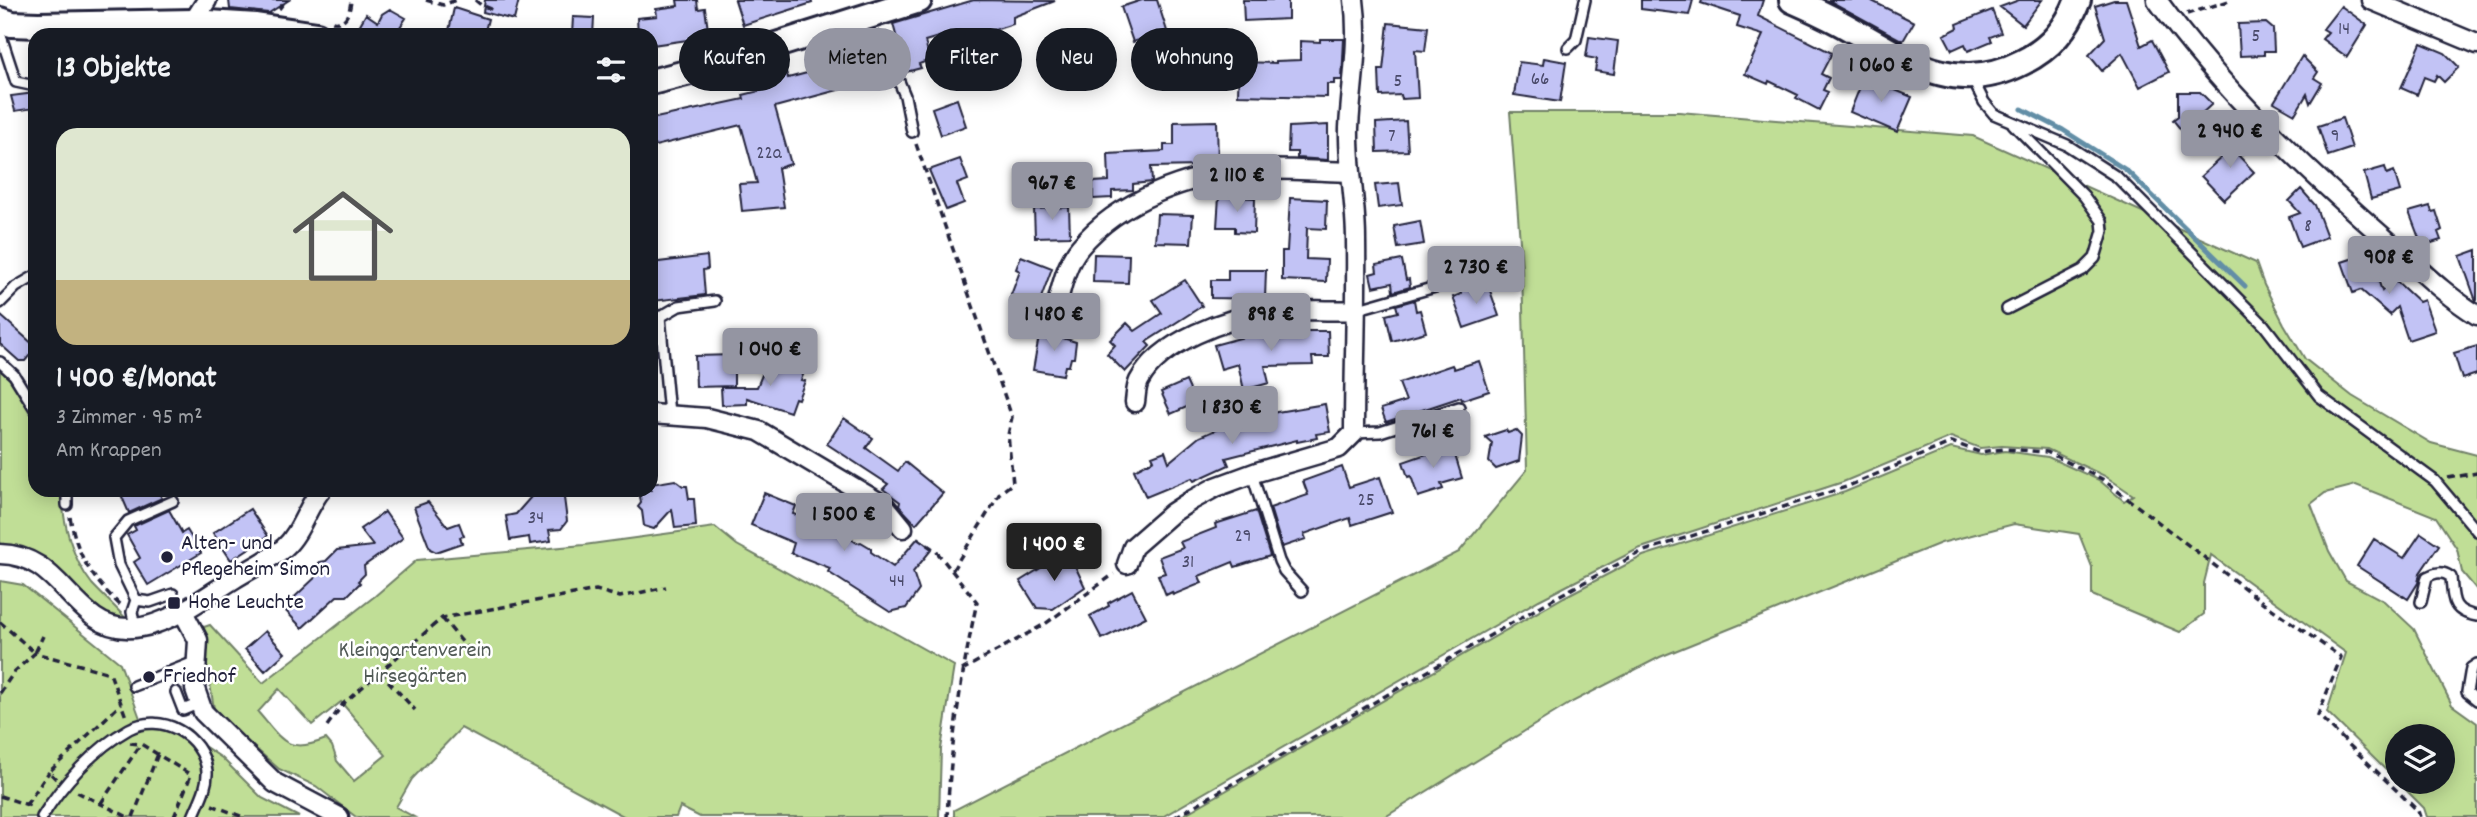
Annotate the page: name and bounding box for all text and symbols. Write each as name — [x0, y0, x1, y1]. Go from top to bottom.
house number: 14 — [2338, 17, 2350, 44]
house number: 5 — [2252, 24, 2260, 51]
chip: Kaufen — [679, 28, 790, 91]
chip: Mieten — [804, 28, 911, 91]
chip: Filter — [925, 28, 1022, 91]
chip: Neu — [1036, 28, 1117, 91]
chip: Wohnung — [1131, 28, 1258, 91]
pin: 1 060 € — [1816, 44, 1946, 104]
text: 13 Objekte — [56, 49, 171, 92]
text: 1 060 € — [1849, 50, 1913, 83]
icon: filters — [592, 51, 630, 89]
house number: 66 — [1531, 67, 1549, 94]
house number: 5 — [1394, 69, 1402, 96]
pin: 2 940 € — [2165, 110, 2295, 170]
text: 2 940 € — [2197, 116, 2263, 149]
house number: 7 — [1388, 124, 1396, 151]
house number: 9 — [2331, 124, 2339, 151]
house number: 22a — [756, 141, 783, 168]
pin: 2 110 € — [1172, 154, 1302, 214]
text: 2 110 € — [1209, 160, 1265, 193]
pin: 967 € — [1003, 162, 1101, 222]
text: 967 € — [1028, 168, 1076, 201]
icon: home — [280, 173, 406, 299]
house number: 8 — [2304, 214, 2312, 241]
pin: 908 € — [2340, 236, 2438, 296]
text: 908 € — [2364, 242, 2414, 275]
pin: 2 730 € — [1411, 246, 1541, 306]
text: 2 730 € — [1444, 252, 1508, 285]
pin: 1 480 € — [989, 294, 1119, 353]
pin: 898 € — [1222, 294, 1320, 353]
text: 1 480 € — [1024, 299, 1084, 332]
text: 898 € — [1247, 299, 1295, 332]
pin: 1 040 € — [705, 328, 835, 388]
text: 1 040 € — [738, 334, 802, 367]
text: 1 400 €/Monat — [56, 359, 217, 402]
pin: 1 830 € — [1167, 386, 1297, 446]
text: 1 830 € — [1202, 392, 1262, 425]
text: 3 Zimmer · 95 m² — [56, 402, 203, 435]
pin: 761 € — [1384, 410, 1482, 470]
text: 761 € — [1411, 416, 1455, 449]
text: Am Krappen — [56, 435, 162, 468]
house number: 25 — [1357, 488, 1375, 515]
pin: 1 500 € — [779, 494, 909, 553]
text: 1 500 € — [812, 499, 876, 532]
house number: 34 — [528, 506, 544, 533]
pin: 1 400 € — [989, 524, 1119, 583]
house number: 29 — [1234, 524, 1252, 551]
place label: Alten- und Pflegeheim Simon — [181, 528, 330, 587]
text: 1 400 € — [1022, 529, 1086, 562]
marker: Alten- und Pflegeheim Simon — [159, 549, 175, 565]
house number: 31 — [1182, 550, 1194, 577]
house number: 44 — [889, 569, 905, 596]
place label: Hohe Leuchte — [188, 587, 304, 620]
marker: Hohe Leuchte — [166, 595, 182, 611]
park label: Kleingartenverein Hirsegärten — [339, 635, 491, 694]
place label: Friedhof — [163, 661, 237, 694]
marker: Friedhof — [141, 669, 157, 685]
map controls — [2385, 724, 2455, 794]
button: layers — [2385, 724, 2455, 794]

